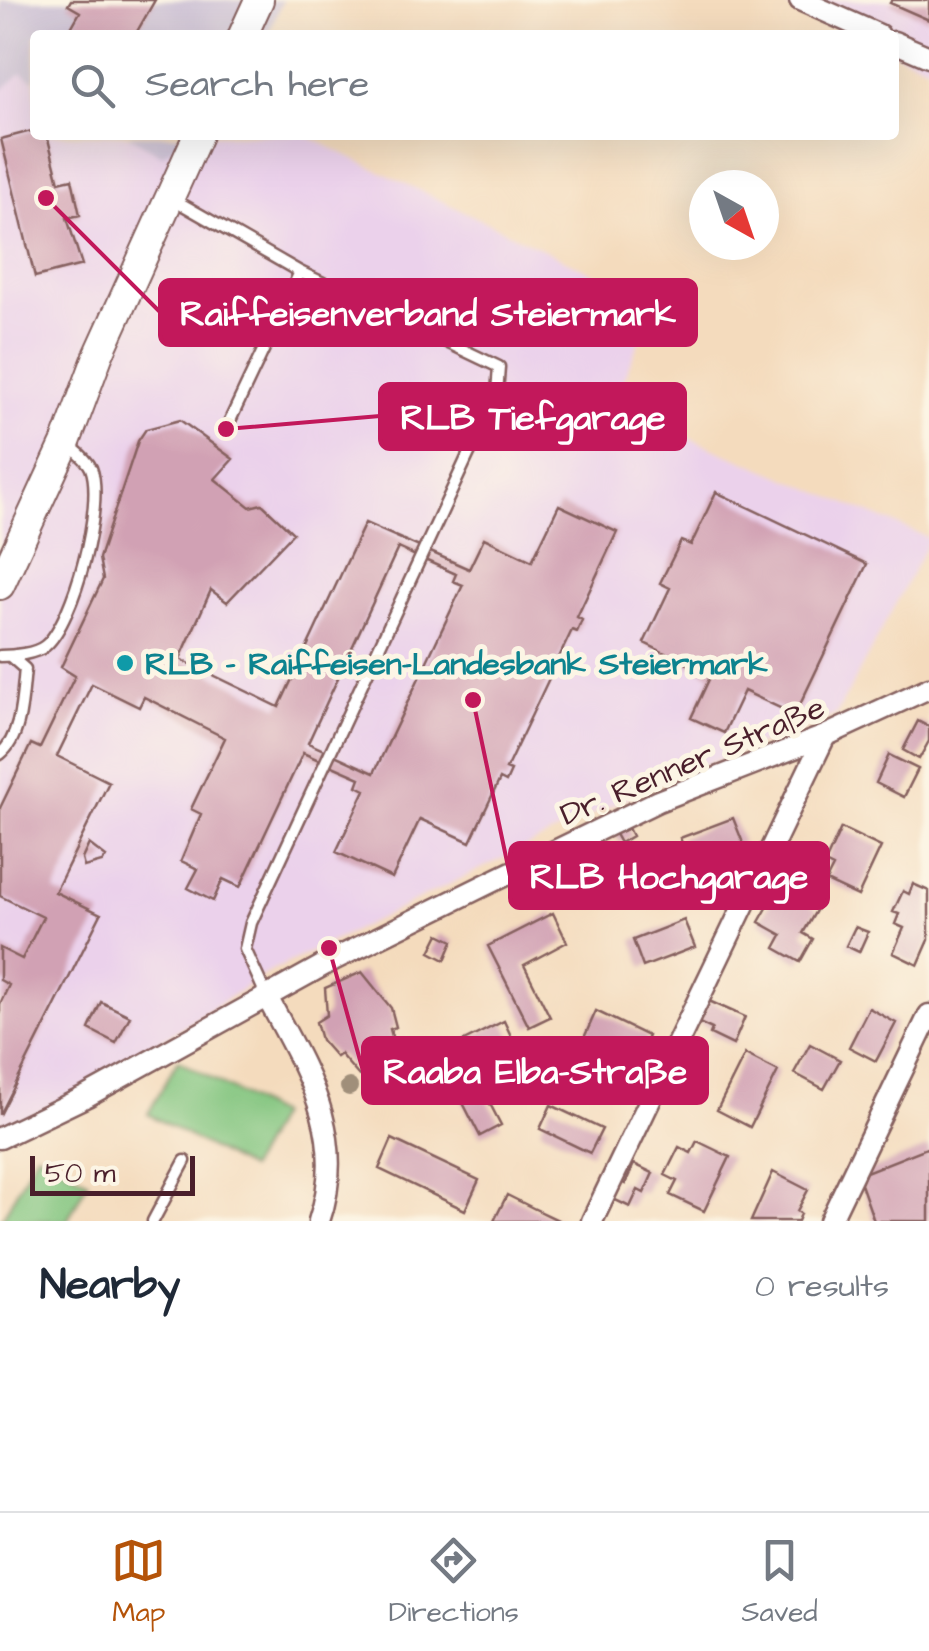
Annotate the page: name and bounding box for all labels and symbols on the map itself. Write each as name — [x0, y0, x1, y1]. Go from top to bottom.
north arrow — [689, 170, 779, 260]
callout: Raiffeisenverband Steiermark — [160, 280, 696, 345]
text: Raiffeisenverband Steiermark — [180, 290, 677, 339]
callout: RLB Tiefgarage — [380, 384, 685, 449]
text: RLB Tiefgarage — [401, 394, 665, 445]
place label: RLB - Raiffeisen-Landesbank Steiermark — [145, 642, 768, 687]
marker: RLB - Raiffeisen-Landesbank Steiermark — [114, 652, 136, 674]
street label: Dr. Renner Straße — [553, 685, 832, 837]
callout: RLB Hochgarage — [510, 843, 828, 908]
text: RLB Hochgarage — [530, 853, 808, 904]
callout: Raaba Elba-Straße — [363, 1038, 707, 1103]
text: Raaba Elba-Straße — [383, 1048, 687, 1097]
scale bar — [30, 1151, 195, 1196]

